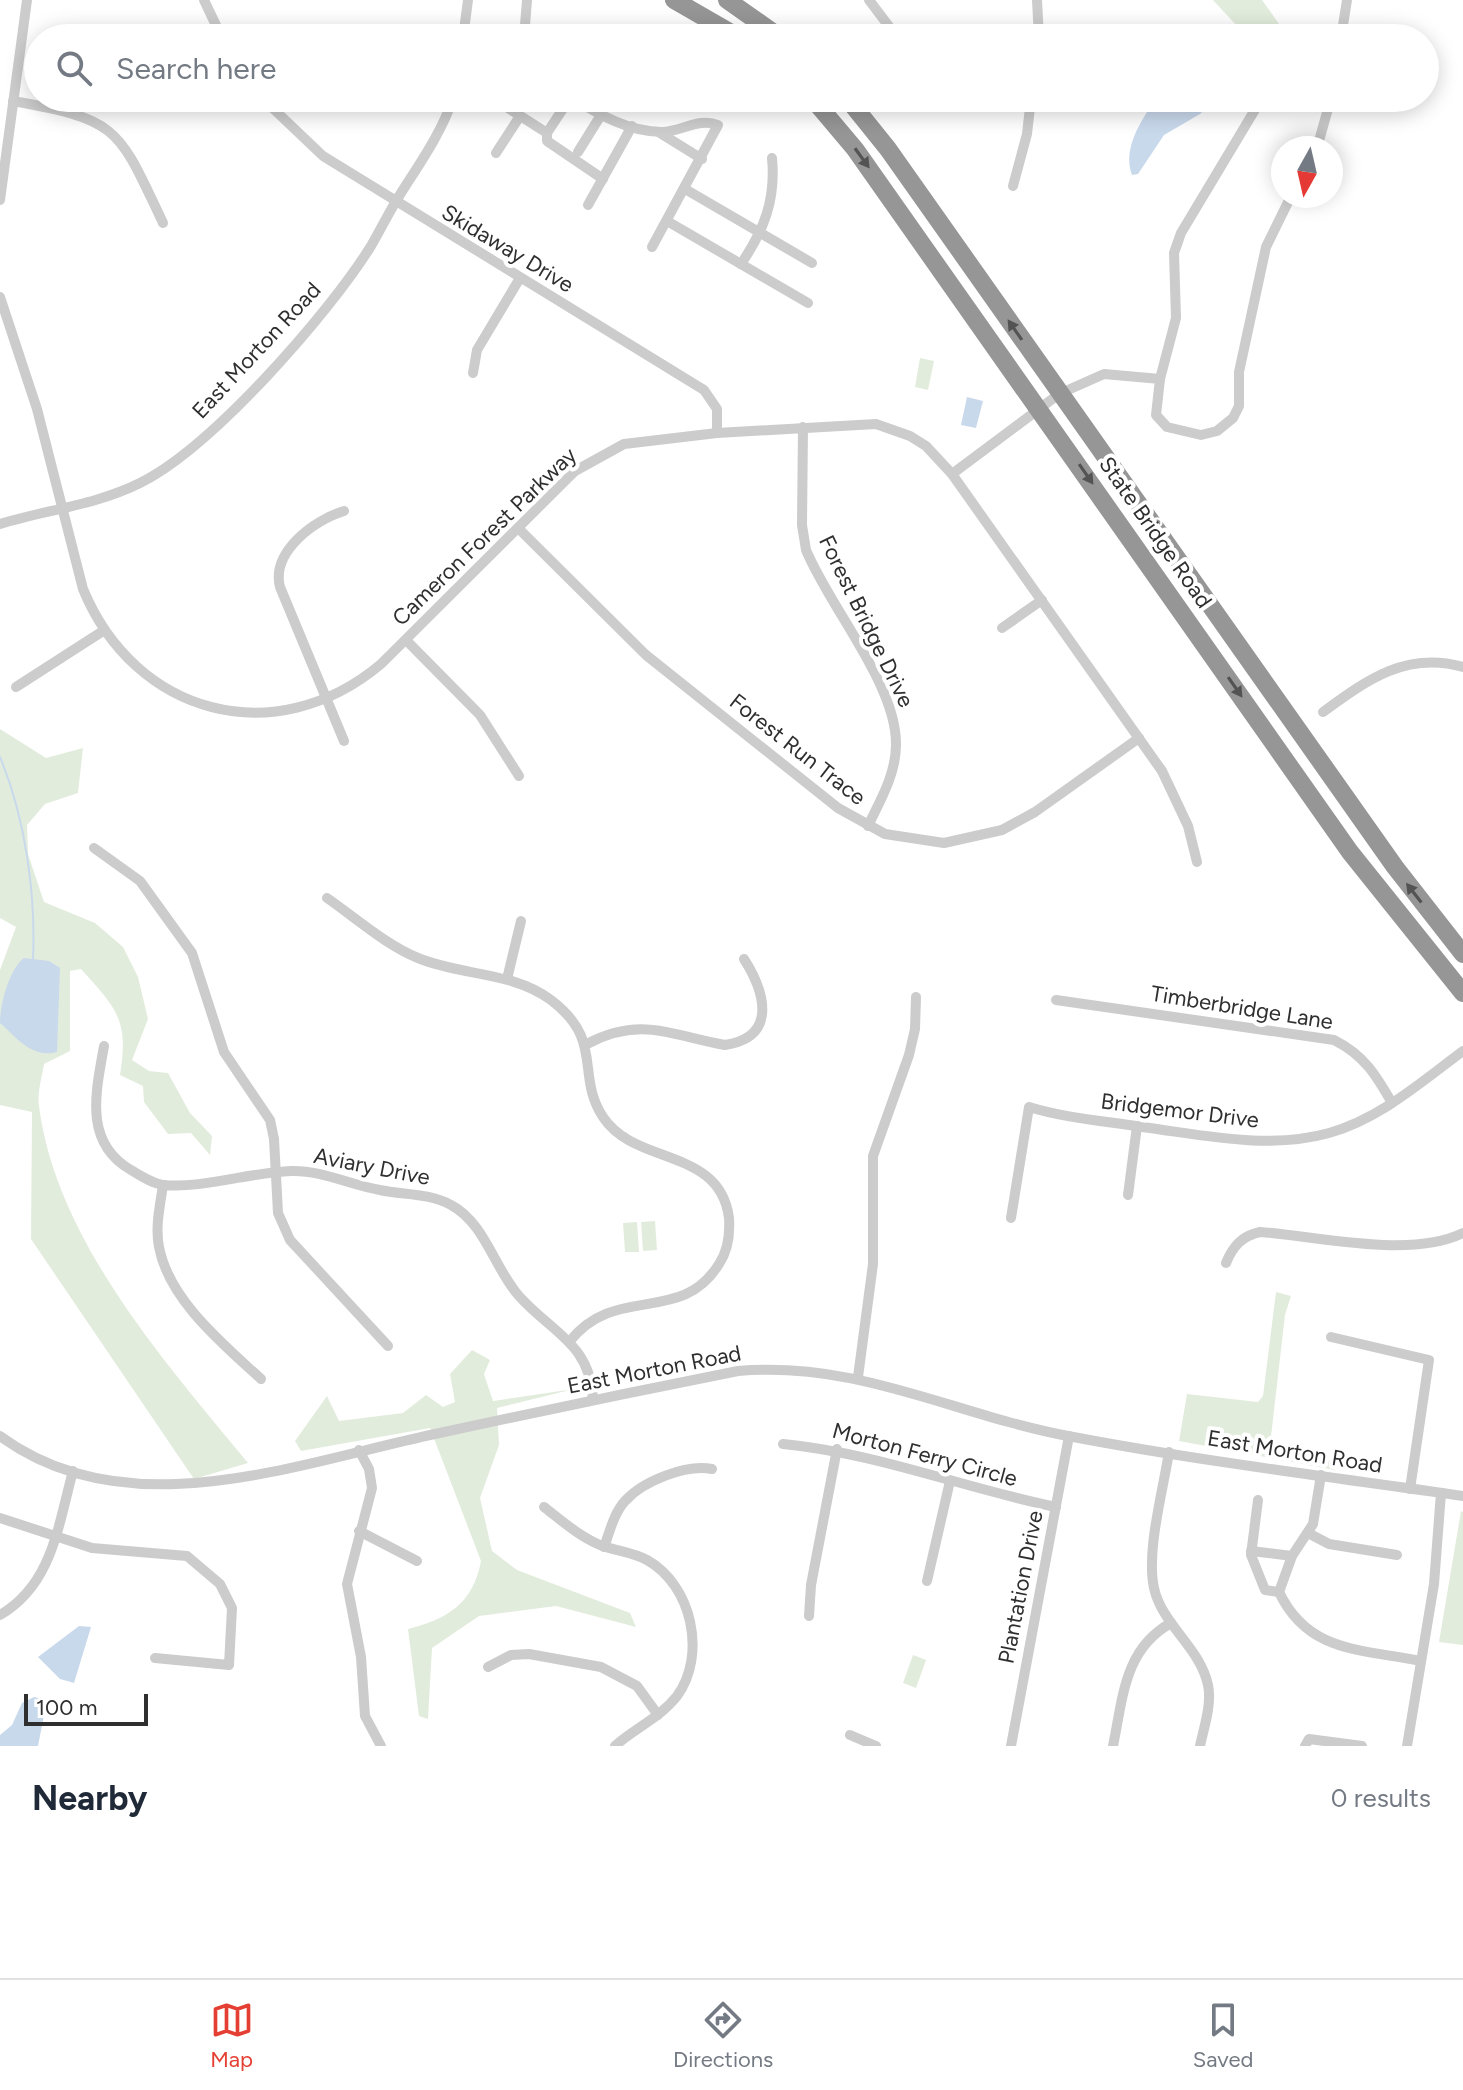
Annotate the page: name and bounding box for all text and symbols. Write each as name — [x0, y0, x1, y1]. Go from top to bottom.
search box — [24, 24, 1439, 112]
icon: search — [52, 46, 96, 90]
text: Search here — [116, 50, 276, 87]
north arrow — [1271, 136, 1343, 208]
one-way arrow — [854, 147, 870, 169]
street label: Skidaway Drive — [437, 198, 579, 298]
street label: East Morton Road — [186, 277, 326, 424]
one-way arrow — [1007, 319, 1023, 341]
street label: Cameron Forest Parkway — [387, 441, 582, 631]
street label: State Bridge Road — [1093, 451, 1218, 613]
one-way arrow — [1078, 463, 1094, 485]
street label: Forest Bridge Drive — [813, 531, 920, 712]
one-way arrow — [1227, 676, 1242, 697]
street label: Forest Run Trace — [724, 688, 871, 811]
one-way arrow — [1407, 883, 1423, 903]
street label: Timberbridge Lane — [1149, 980, 1335, 1035]
street label: Bridgemor Drive — [1099, 1087, 1261, 1134]
street label: Aviary Drive — [312, 1142, 432, 1191]
street label: East Morton Road — [565, 1339, 743, 1400]
street label: Morton Ferry Circle — [829, 1417, 1020, 1492]
street label: East Morton Road — [1206, 1424, 1384, 1479]
street label: Plantation Drive — [992, 1508, 1049, 1666]
scale bar — [24, 1690, 148, 1726]
text: 100 m — [36, 1694, 97, 1721]
text: Nearby — [32, 1778, 147, 1819]
text: 0 results — [1331, 1782, 1431, 1814]
tab: Map — [210, 1998, 254, 2073]
tab: Directions — [673, 1998, 773, 2073]
tab: Saved — [1193, 1998, 1253, 2073]

